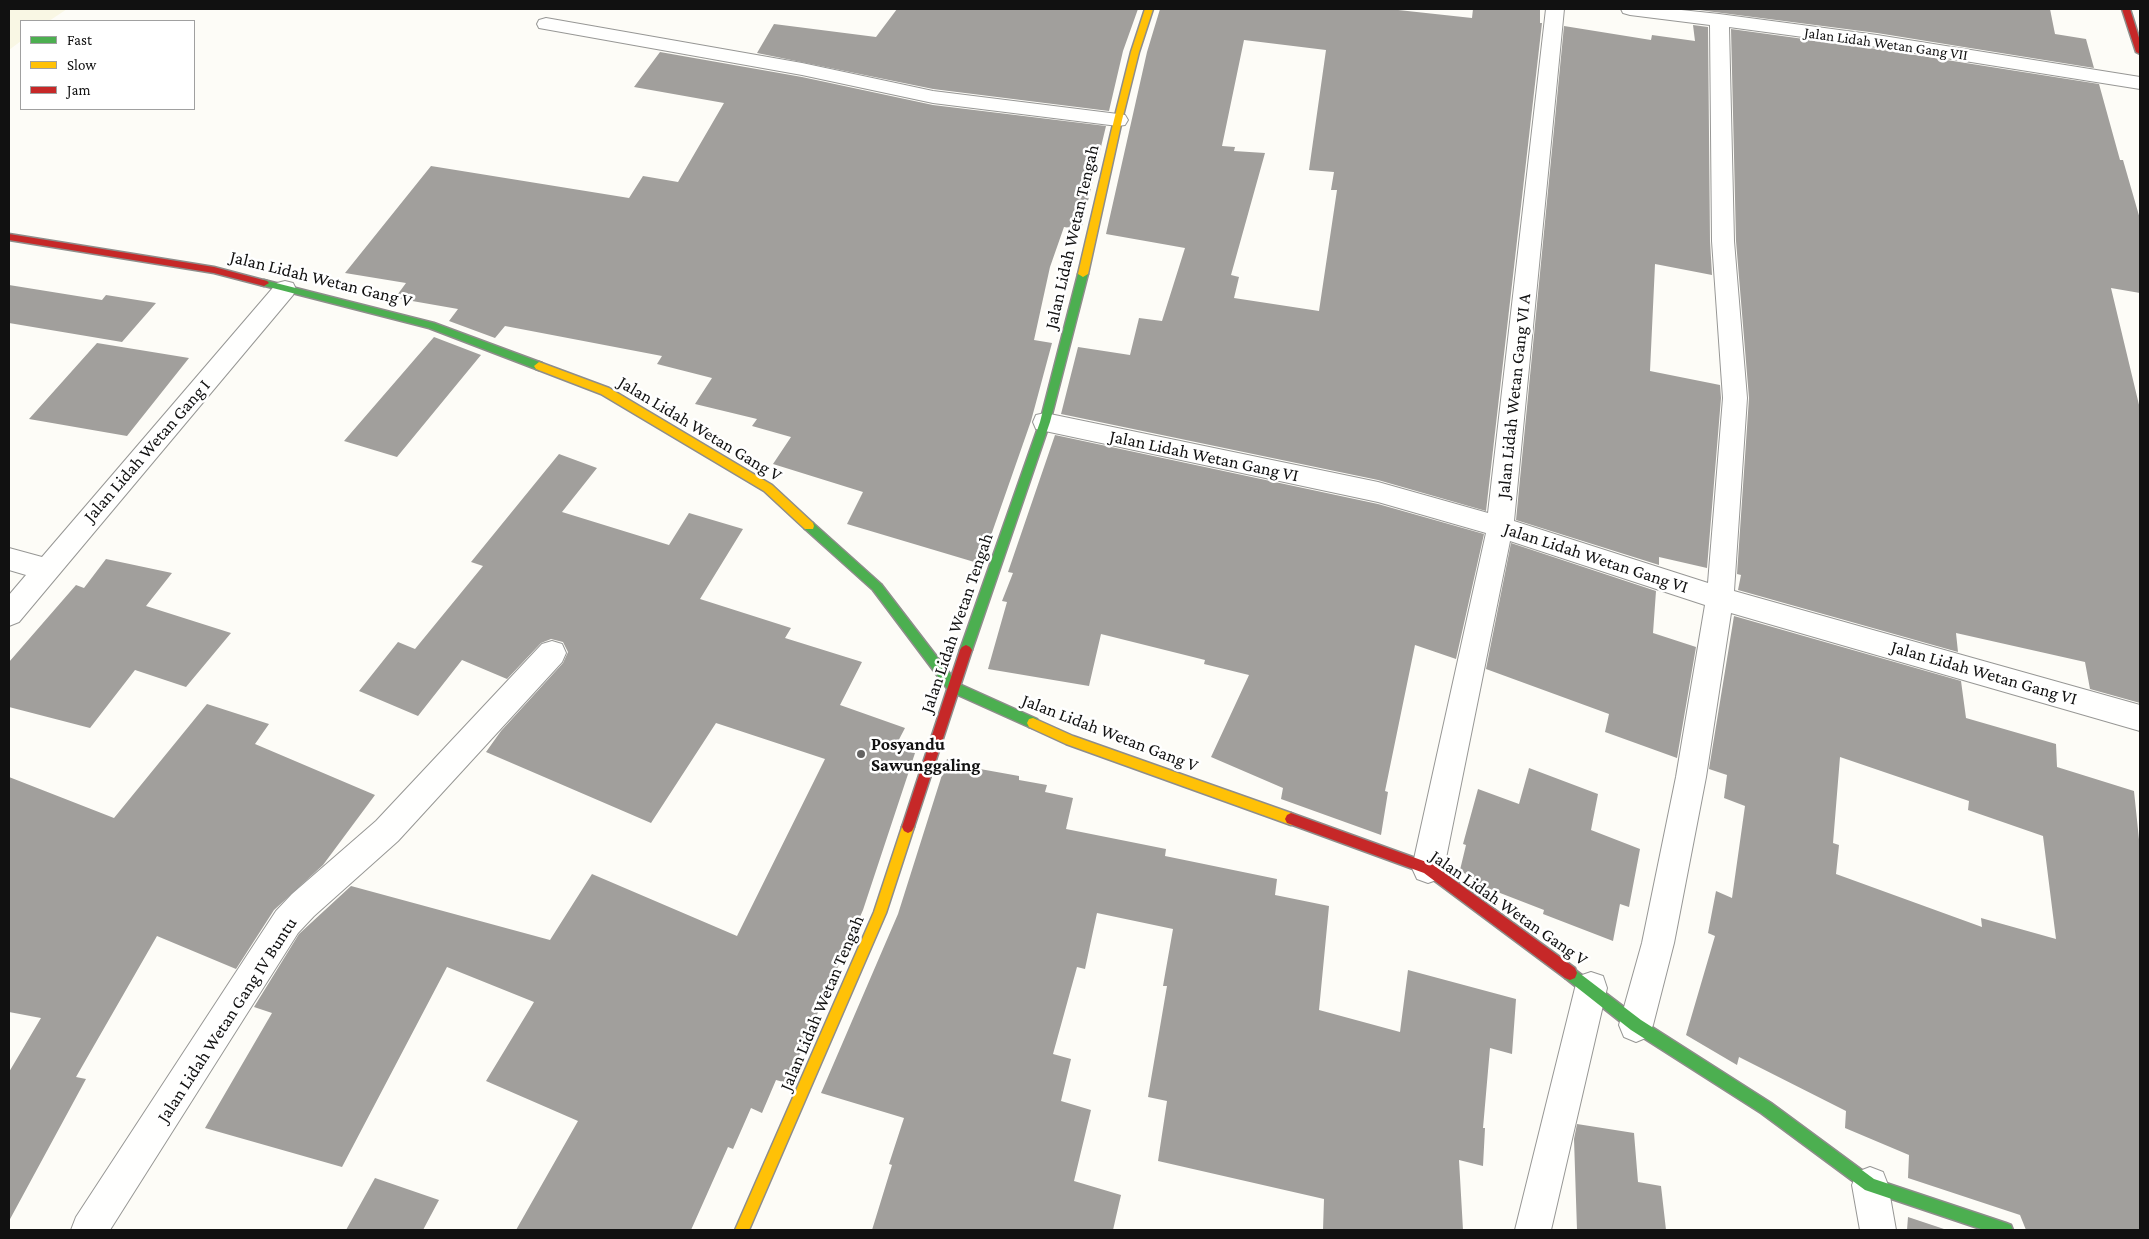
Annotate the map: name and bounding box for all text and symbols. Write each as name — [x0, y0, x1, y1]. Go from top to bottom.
legend — [20, 20, 195, 110]
street label: Jalan Lidah Wetan Gang VII — [1803, 24, 1969, 64]
text: Fast — [67, 32, 92, 48]
text: Slow — [67, 57, 96, 73]
text: Jam — [67, 82, 90, 98]
street label: Jalan Lidah Wetan Tengah — [1040, 143, 1104, 331]
street label: Jalan Lidah Wetan Gang V — [228, 246, 414, 312]
street label: Jalan Lidah Wetan Gang VI A — [1492, 292, 1536, 500]
street label: Jalan Lidah Wetan Gang V — [614, 372, 786, 486]
street label: Jalan Lidah Wetan Gang I — [79, 375, 215, 527]
street label: Jalan Lidah Wetan Gang VI — [1108, 425, 1300, 487]
street label: Jalan Lidah Wetan Gang VI — [1501, 518, 1691, 598]
street label: Jalan Lidah Wetan Tengah — [916, 530, 998, 716]
street label: Jalan Lidah Wetan Gang VI — [1889, 636, 2079, 710]
street label: Jalan Lidah Wetan Gang V — [1019, 689, 1201, 777]
place label: Posyandu Sawunggaling — [871, 733, 980, 776]
marker: Posyandu Sawunggaling — [855, 748, 867, 760]
street label: Jalan Lidah Wetan Gang V — [1426, 846, 1592, 970]
street label: Jalan Lidah Wetan Tengah — [775, 912, 869, 1094]
street label: Jalan Lidah Wetan Gang IV Buntu — [152, 913, 302, 1127]

